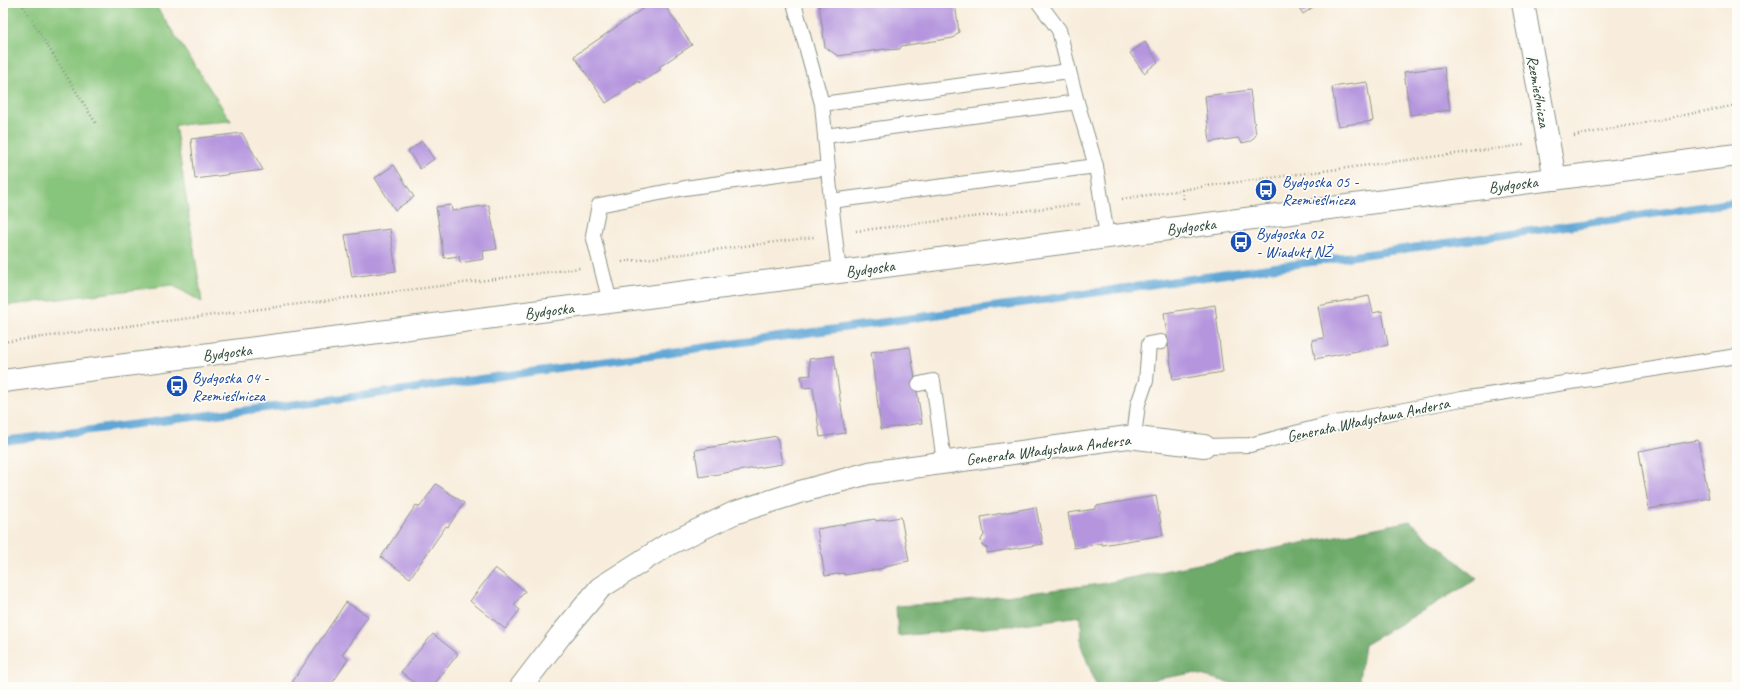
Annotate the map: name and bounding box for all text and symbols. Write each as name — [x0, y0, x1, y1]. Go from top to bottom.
street label: Rzemieślnicza — [1522, 54, 1554, 130]
place label: Bydgoska 05 - Rzemieślnicza — [1282, 172, 1359, 210]
street label: Bydgoska — [1488, 172, 1540, 198]
bus stop icon: Bydgoska 05 - Rzemieślnicza — [1253, 177, 1279, 203]
street label: Bydgoska — [1166, 214, 1218, 240]
place label: Bydgoska 02 - Wiadukt NŻ — [1256, 224, 1334, 262]
bus stop icon: Bydgoska 02 - Wiadukt NŻ — [1228, 229, 1254, 255]
street label: Bydgoska — [844, 255, 897, 282]
street label: Bydgoska — [524, 298, 576, 324]
street label: Bydgoska — [202, 340, 254, 366]
place label: Bydgoska 04 - Rzemieślnicza — [192, 368, 269, 406]
bus stop icon: Bydgoska 04 - Rzemieślnicza — [164, 373, 190, 399]
street label: Generała Władysława Andersa — [1285, 393, 1452, 447]
street label: Generała Władysława Andersa — [965, 430, 1132, 470]

